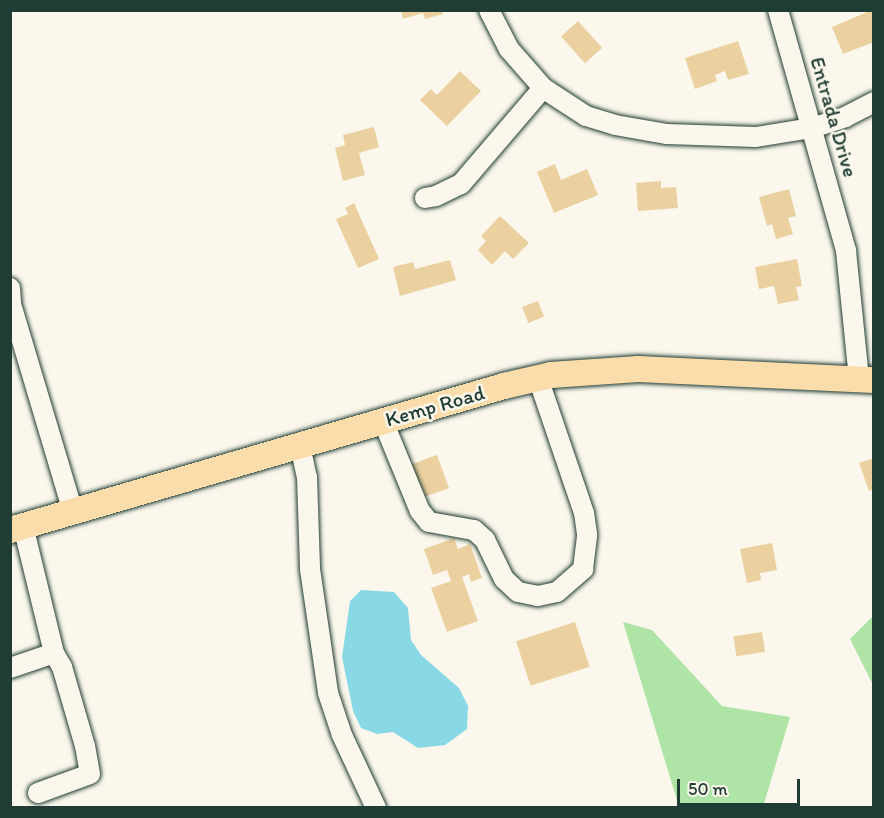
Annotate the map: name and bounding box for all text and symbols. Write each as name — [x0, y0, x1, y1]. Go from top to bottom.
street label: Entrada Drive — [805, 54, 863, 180]
street label: Kemp Road — [383, 380, 487, 432]
scale bar — [680, 767, 803, 805]
text: 50 m — [688, 778, 728, 800]

